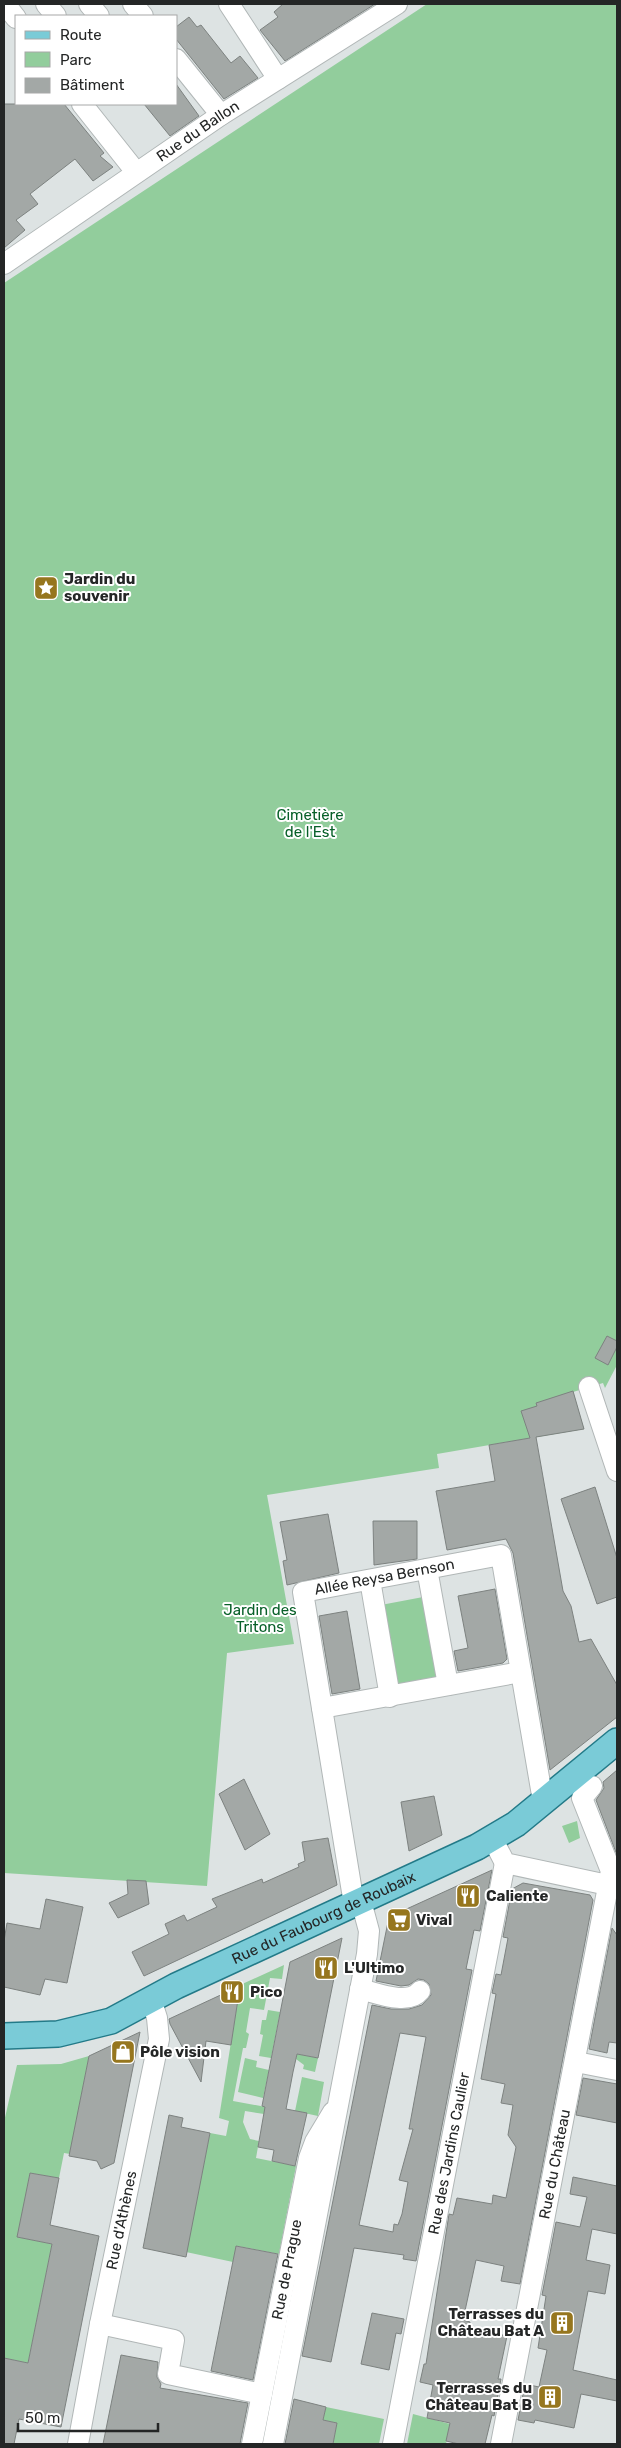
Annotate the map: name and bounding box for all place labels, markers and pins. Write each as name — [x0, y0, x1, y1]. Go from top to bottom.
place label: Jardin du souvenir — [64, 570, 135, 605]
place icon: Jardin du souvenir — [33, 575, 59, 601]
restaurant icon: Caliente — [455, 1883, 481, 1909]
place label: Caliente — [486, 1887, 548, 1905]
supermarket icon: Vival — [386, 1907, 412, 1933]
place label: Vival — [416, 1911, 452, 1929]
restaurant icon: L'Ultimo — [313, 1955, 339, 1981]
place label: L'Ultimo — [344, 1959, 404, 1977]
restaurant icon: Pico — [219, 1979, 245, 2005]
place label: Pico — [250, 1983, 282, 2001]
shop icon: Pôle vision — [110, 2039, 136, 2065]
place label: Pôle vision — [140, 2043, 220, 2061]
place label: Terrasses du Château Bat A — [437, 2305, 544, 2340]
building icon: Terrasses du Château Bat A — [549, 2310, 575, 2336]
place label: Terrasses du Château Bat B — [425, 2379, 532, 2414]
building icon: Terrasses du Château Bat B — [537, 2384, 563, 2410]

